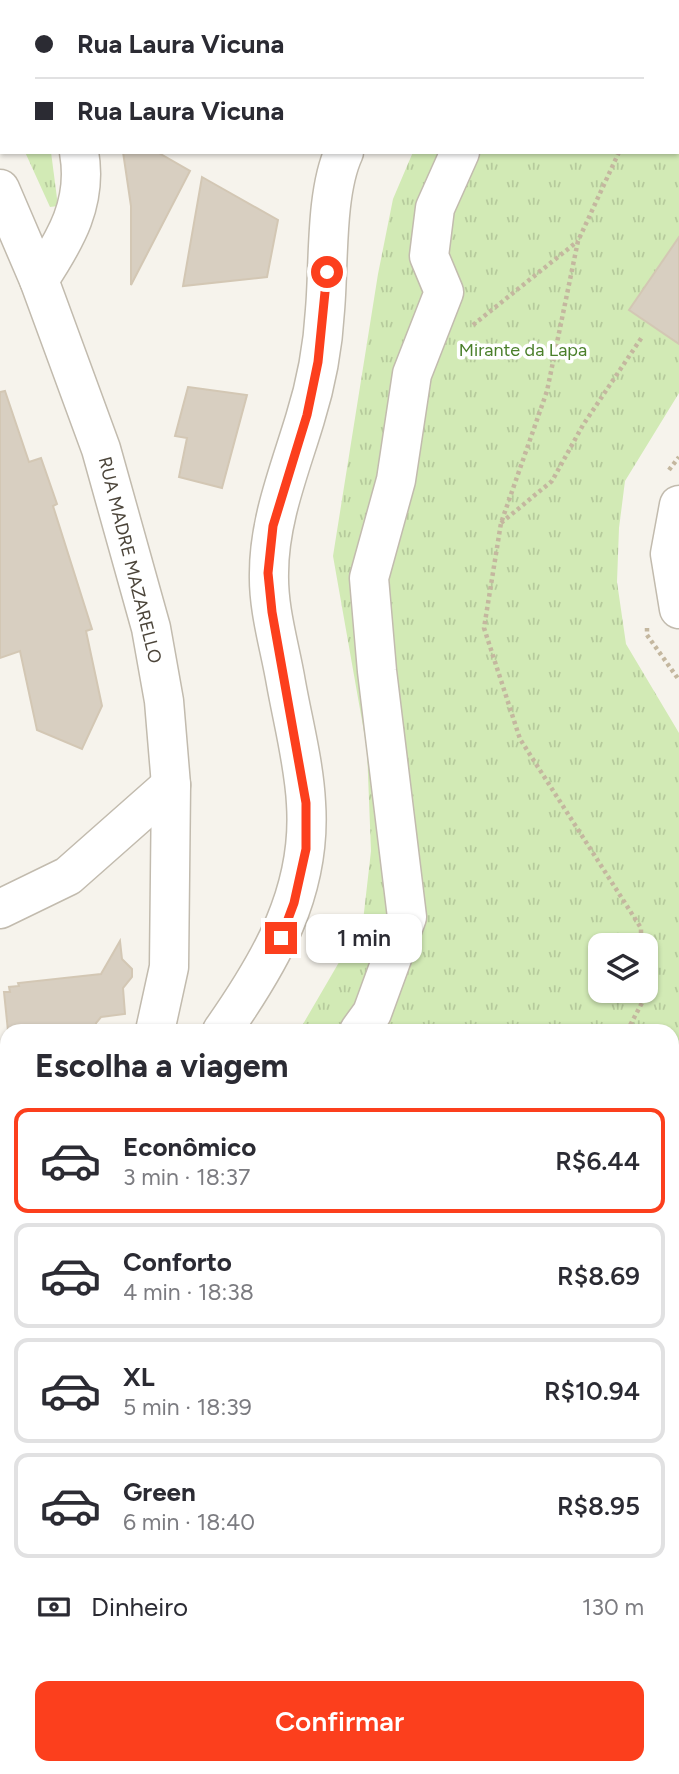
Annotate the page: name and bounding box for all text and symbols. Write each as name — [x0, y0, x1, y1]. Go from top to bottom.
text: Rua Laura Vicuna — [77, 28, 284, 60]
text: Rua Laura Vicuna — [77, 95, 284, 127]
route start — [311, 256, 343, 288]
park label: Mirante da Lapa — [459, 339, 587, 361]
street label: RUA MADRE MAZARELLO — [94, 454, 166, 666]
callout: 1 min — [306, 914, 421, 962]
route end — [265, 922, 297, 954]
text: 1 min — [337, 924, 391, 952]
map controls — [588, 933, 658, 1003]
button: layers — [588, 933, 658, 1003]
text: Escolha a viagem — [35, 1047, 288, 1085]
icon: car — [39, 1129, 102, 1192]
text: Econômico — [123, 1131, 256, 1163]
text: R$6.44 — [555, 1145, 640, 1177]
text: 3 min · 18:37 — [123, 1163, 250, 1191]
icon: car — [39, 1244, 102, 1307]
text: Conforto — [123, 1246, 232, 1278]
text: R$8.69 — [557, 1260, 640, 1292]
text: 4 min · 18:38 — [123, 1278, 254, 1306]
icon: car — [39, 1359, 102, 1422]
text: XL — [123, 1361, 155, 1393]
text: R$10.94 — [544, 1375, 640, 1407]
text: 5 min · 18:39 — [123, 1393, 252, 1421]
icon: car — [39, 1474, 102, 1537]
text: Green — [123, 1476, 196, 1508]
text: R$8.95 — [557, 1490, 640, 1522]
text: 6 min · 18:40 — [123, 1508, 255, 1536]
icon: cash — [35, 1588, 73, 1626]
text: Dinheiro — [91, 1591, 188, 1623]
text: 130 m — [582, 1593, 644, 1621]
button: Confirmar — [35, 1681, 644, 1761]

